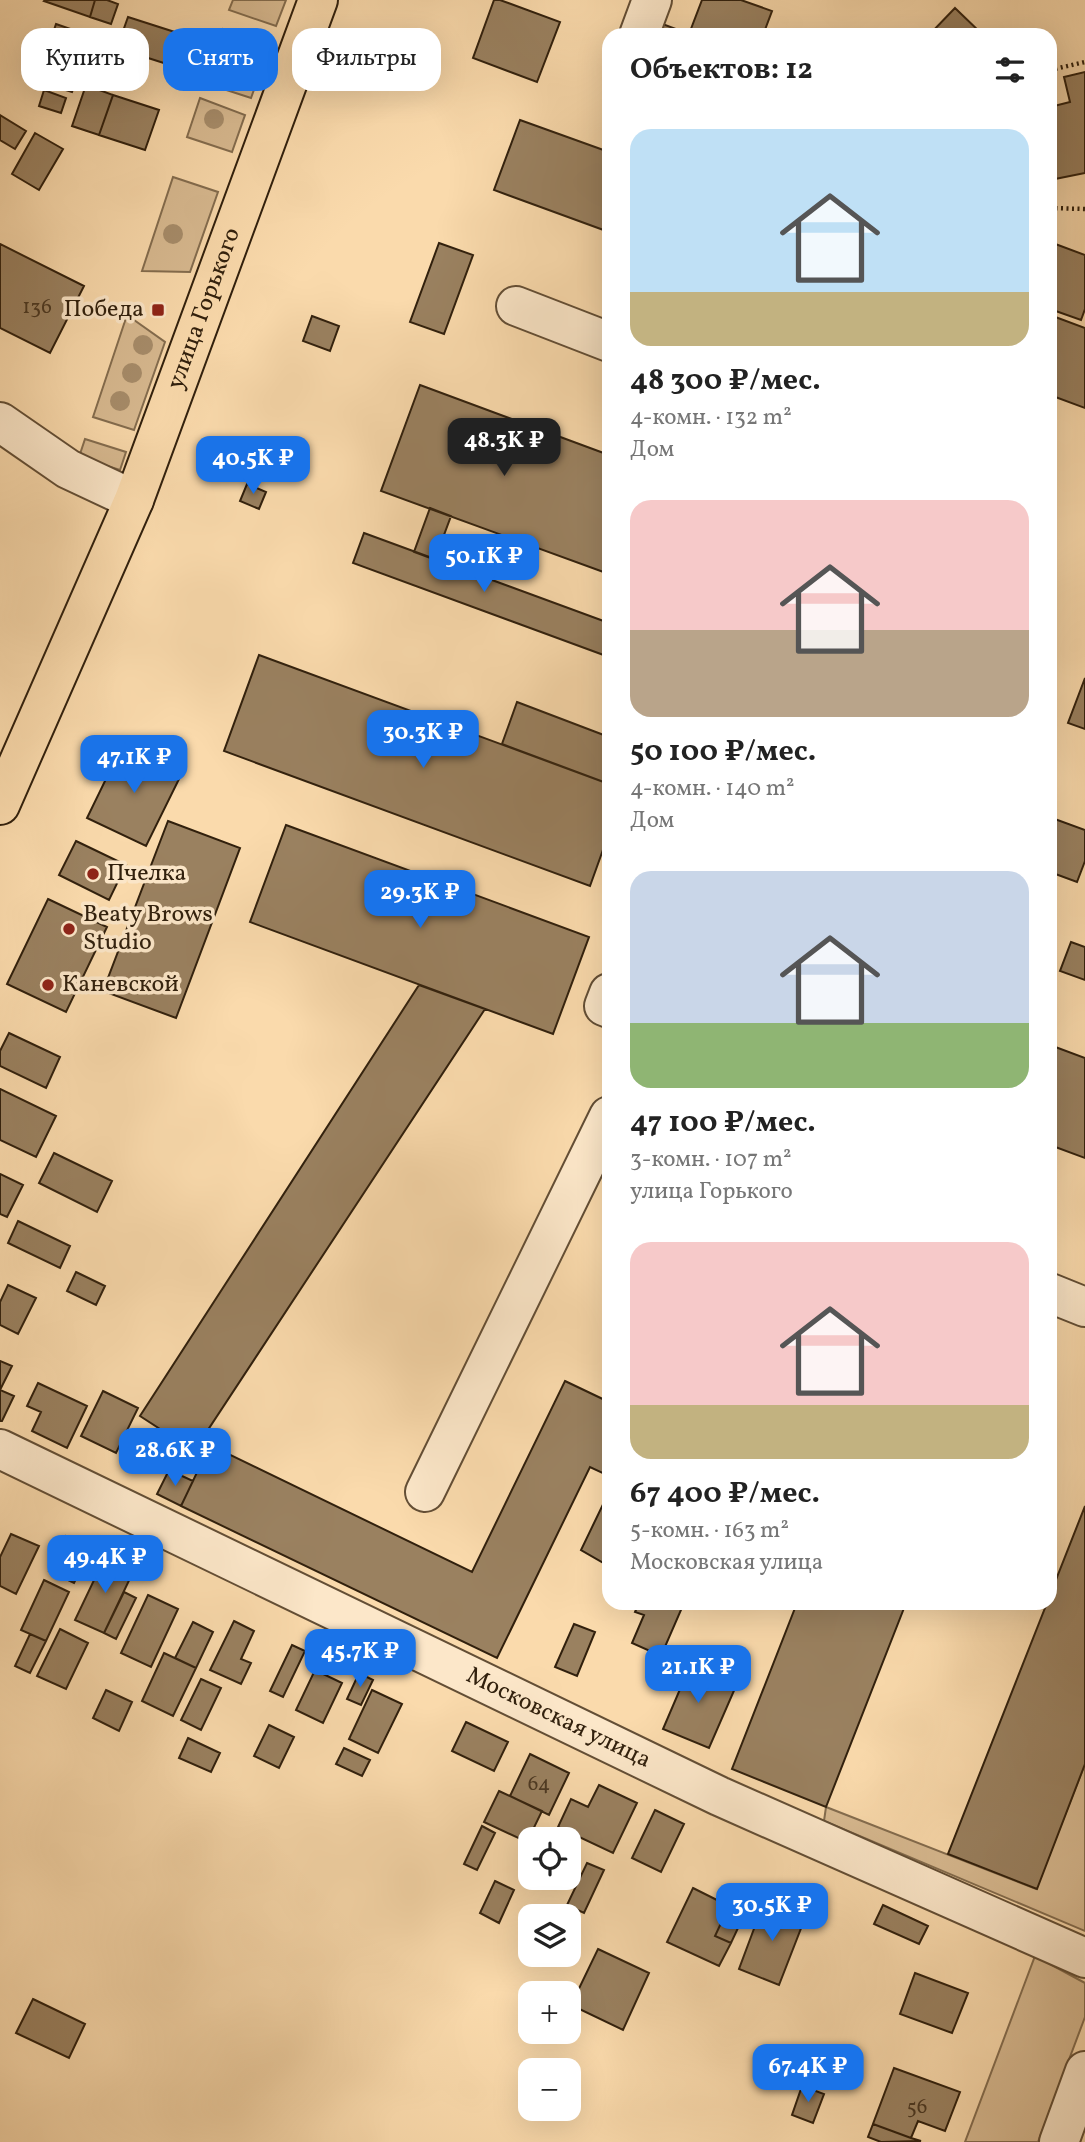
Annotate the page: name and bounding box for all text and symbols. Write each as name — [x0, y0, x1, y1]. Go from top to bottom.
chip: Купить — [21, 28, 149, 91]
chip: Снять — [163, 28, 278, 91]
chip: Фильтры — [292, 28, 441, 91]
text: Объектов: 12 — [630, 49, 813, 91]
icon: filters — [991, 51, 1029, 89]
icon: home — [767, 175, 893, 301]
street label: улица Горького — [159, 223, 250, 394]
house number: 136 — [22, 293, 52, 322]
place label: Победа — [64, 293, 144, 327]
marker: Победа — [150, 302, 166, 318]
text: 48 300 ₽/мес. — [630, 360, 821, 402]
text: 4-комн. · 132 m² — [630, 402, 792, 434]
pin: 48.3K ₽ — [439, 419, 569, 478]
text: 48.3K ₽ — [464, 425, 544, 457]
text: Дом — [630, 434, 674, 466]
pin: 40.5K ₽ — [188, 436, 318, 496]
text: 40.5K ₽ — [212, 443, 294, 475]
pin: 50.1K ₽ — [419, 534, 549, 594]
text: 50.1K ₽ — [445, 541, 523, 573]
icon: home — [767, 546, 893, 672]
pin: 30.3K ₽ — [358, 710, 488, 770]
text: 30.3K ₽ — [383, 717, 463, 749]
text: 50 100 ₽/мес. — [630, 731, 816, 773]
pin: 47.1K ₽ — [69, 736, 199, 795]
text: 47.1K ₽ — [96, 742, 172, 774]
text: 4-комн. · 140 m² — [630, 773, 795, 805]
text: Дом — [630, 805, 674, 837]
place label: Пчелка — [107, 857, 186, 891]
marker: Пчелка — [85, 866, 101, 882]
pin: 29.3K ₽ — [355, 870, 485, 930]
text: 29.3K ₽ — [380, 877, 460, 909]
place label: Beaty Brows Studio — [83, 898, 213, 960]
icon: home — [767, 917, 893, 1043]
marker: Beaty Brows Studio — [61, 921, 77, 937]
place label: Каневской — [62, 968, 179, 1002]
marker: Каневской — [40, 977, 56, 993]
text: 47 100 ₽/мес. — [630, 1102, 816, 1144]
text: 3-комн. · 107 m² — [630, 1144, 792, 1176]
text: улица Горького — [630, 1176, 793, 1208]
icon: home — [767, 1288, 893, 1414]
pin: 28.6K ₽ — [110, 1428, 240, 1488]
text: 28.6K ₽ — [135, 1435, 215, 1467]
text: 67 400 ₽/мес. — [630, 1473, 820, 1515]
text: 5-комн. · 163 m² — [630, 1515, 789, 1547]
pin: 49.4K ₽ — [40, 1536, 170, 1595]
text: 49.4K ₽ — [63, 1542, 147, 1574]
text: Московская улица — [630, 1547, 823, 1579]
pin: 45.7K ₽ — [295, 1630, 425, 1689]
text: 45.7K ₽ — [321, 1636, 399, 1668]
pin: 21.1K ₽ — [633, 1646, 763, 1705]
text: 21.1K ₽ — [661, 1652, 735, 1684]
street label: Московская улица — [460, 1659, 657, 1778]
house number: 64 — [528, 1770, 550, 1799]
map controls — [518, 1827, 581, 2121]
button: locate — [518, 1827, 581, 1890]
pin: 30.5K ₽ — [707, 1884, 837, 1943]
text: 30.5K ₽ — [732, 1890, 812, 1922]
button: layers — [518, 1904, 581, 1967]
button: + — [518, 1981, 581, 2044]
pin: 67.4K ₽ — [743, 2044, 873, 2104]
text: 67.4K ₽ — [769, 2051, 847, 2083]
button: − — [518, 2058, 581, 2121]
house number: 56 — [907, 2093, 927, 2122]

